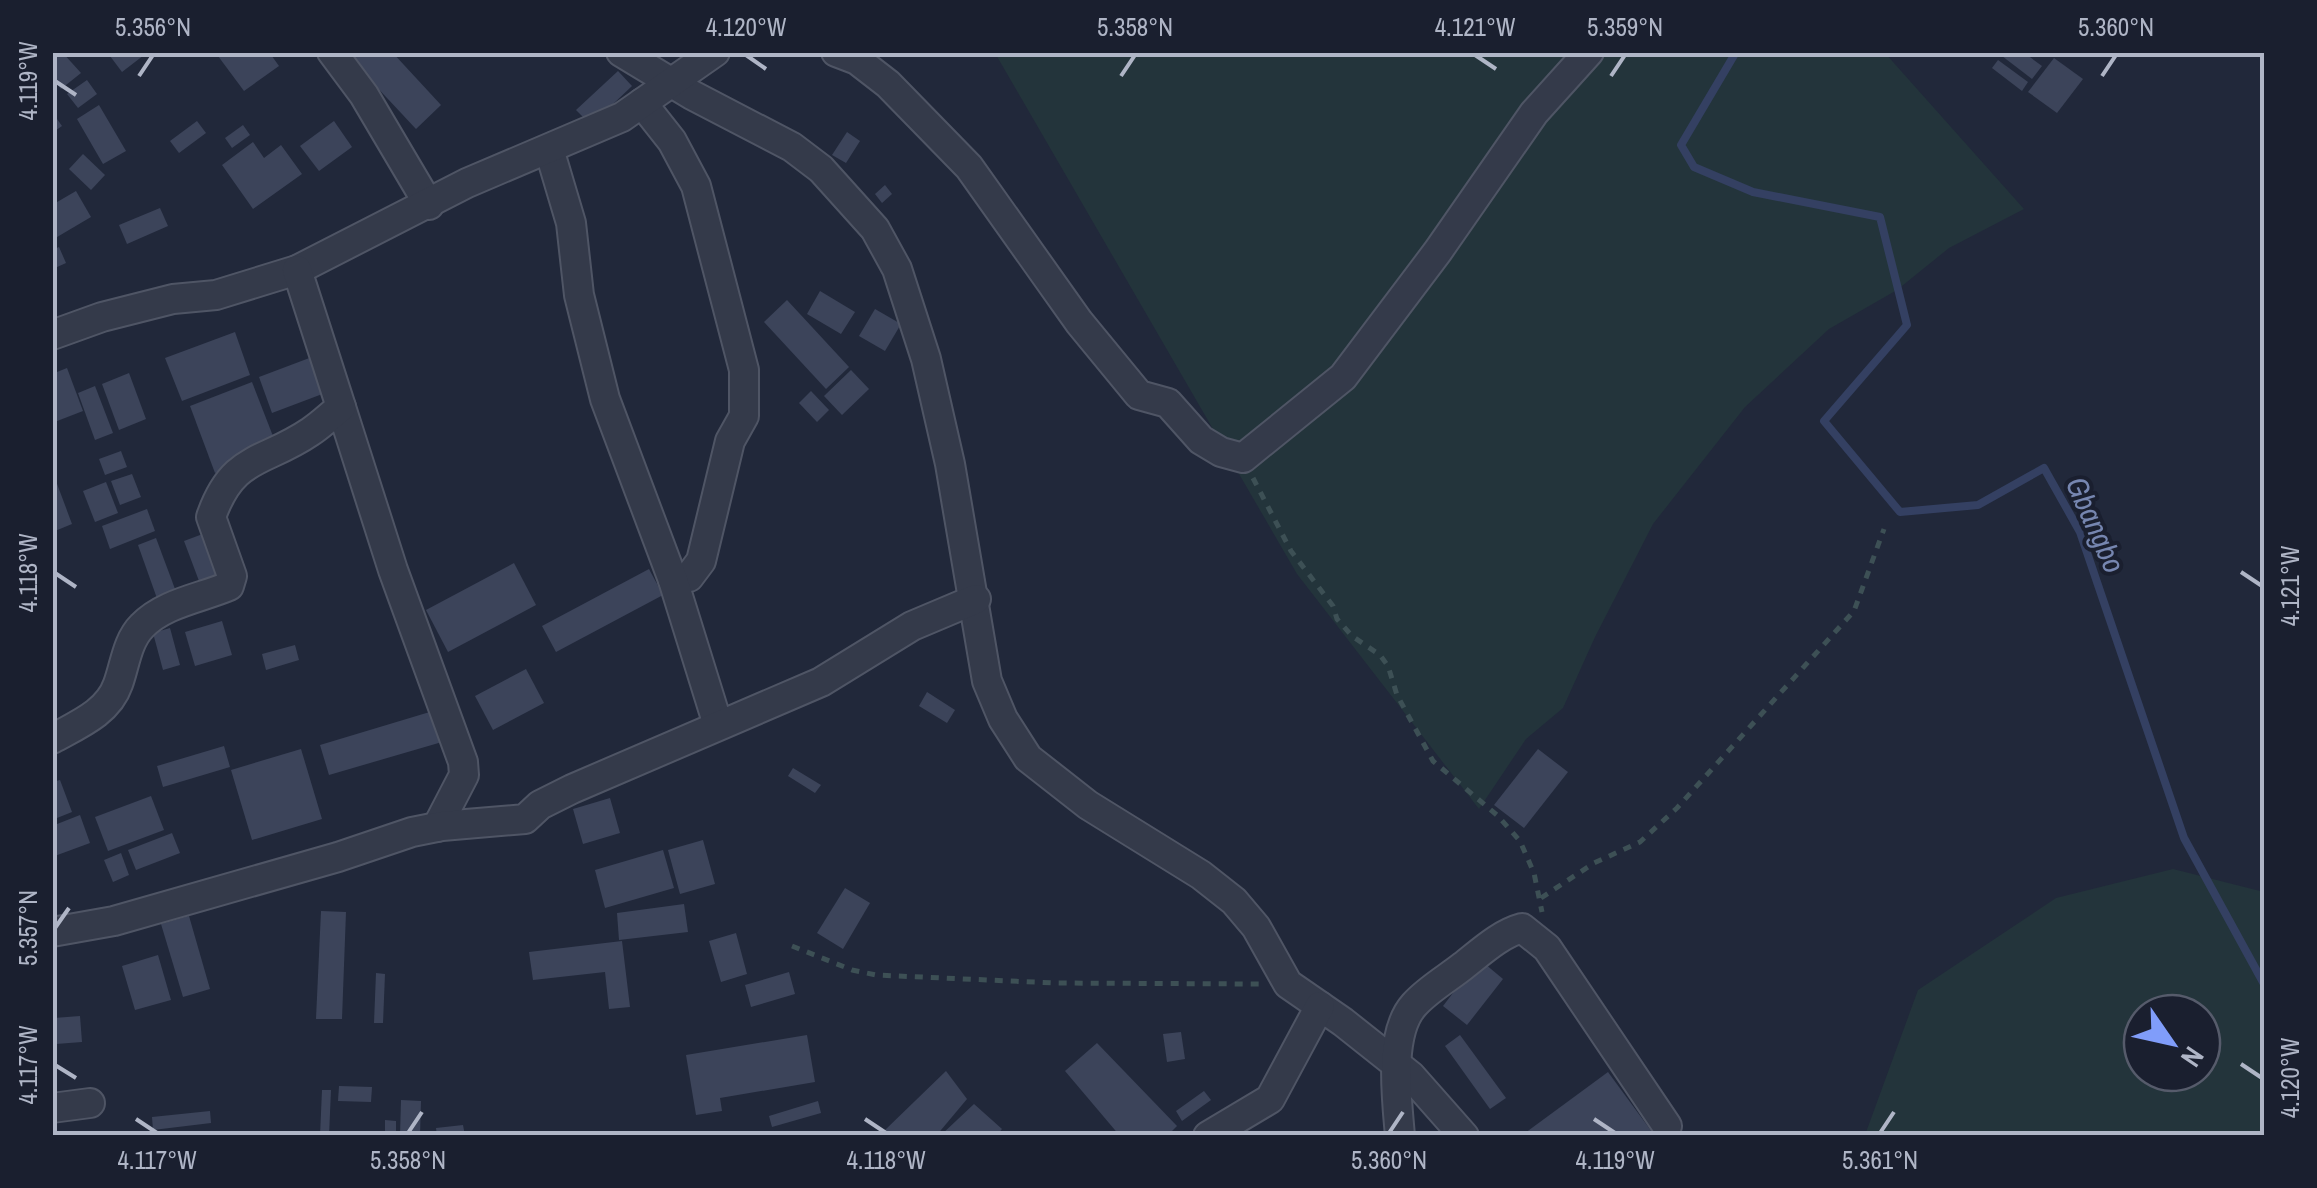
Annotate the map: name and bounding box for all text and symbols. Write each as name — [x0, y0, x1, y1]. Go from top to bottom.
text: 5.356°N — [115, 10, 191, 44]
text: 4.120°W — [706, 10, 787, 44]
text: 5.358°N — [1097, 10, 1173, 44]
text: 4.121°W — [1435, 10, 1516, 44]
text: 5.359°N — [1587, 10, 1663, 44]
text: 5.360°N — [2078, 10, 2154, 44]
text: 4.119°W — [11, 41, 45, 121]
water label: Gbangbo — [2057, 470, 2135, 579]
text: 4.118°W — [11, 533, 45, 613]
text: 4.121°W — [2273, 545, 2307, 626]
text: 5.357°N — [11, 890, 45, 966]
north arrow — [2122, 993, 2222, 1093]
text: 4.117°W — [11, 1025, 45, 1105]
text: 4.120°W — [2273, 1037, 2307, 1118]
text: N — [2172, 1039, 2213, 1074]
text: 4.117°W — [117, 1143, 197, 1177]
text: 5.358°N — [370, 1143, 446, 1177]
text: 4.118°W — [846, 1143, 926, 1177]
text: 5.360°N — [1351, 1143, 1427, 1177]
text: 4.119°W — [1575, 1143, 1655, 1177]
text: 5.361°N — [1842, 1143, 1918, 1177]

